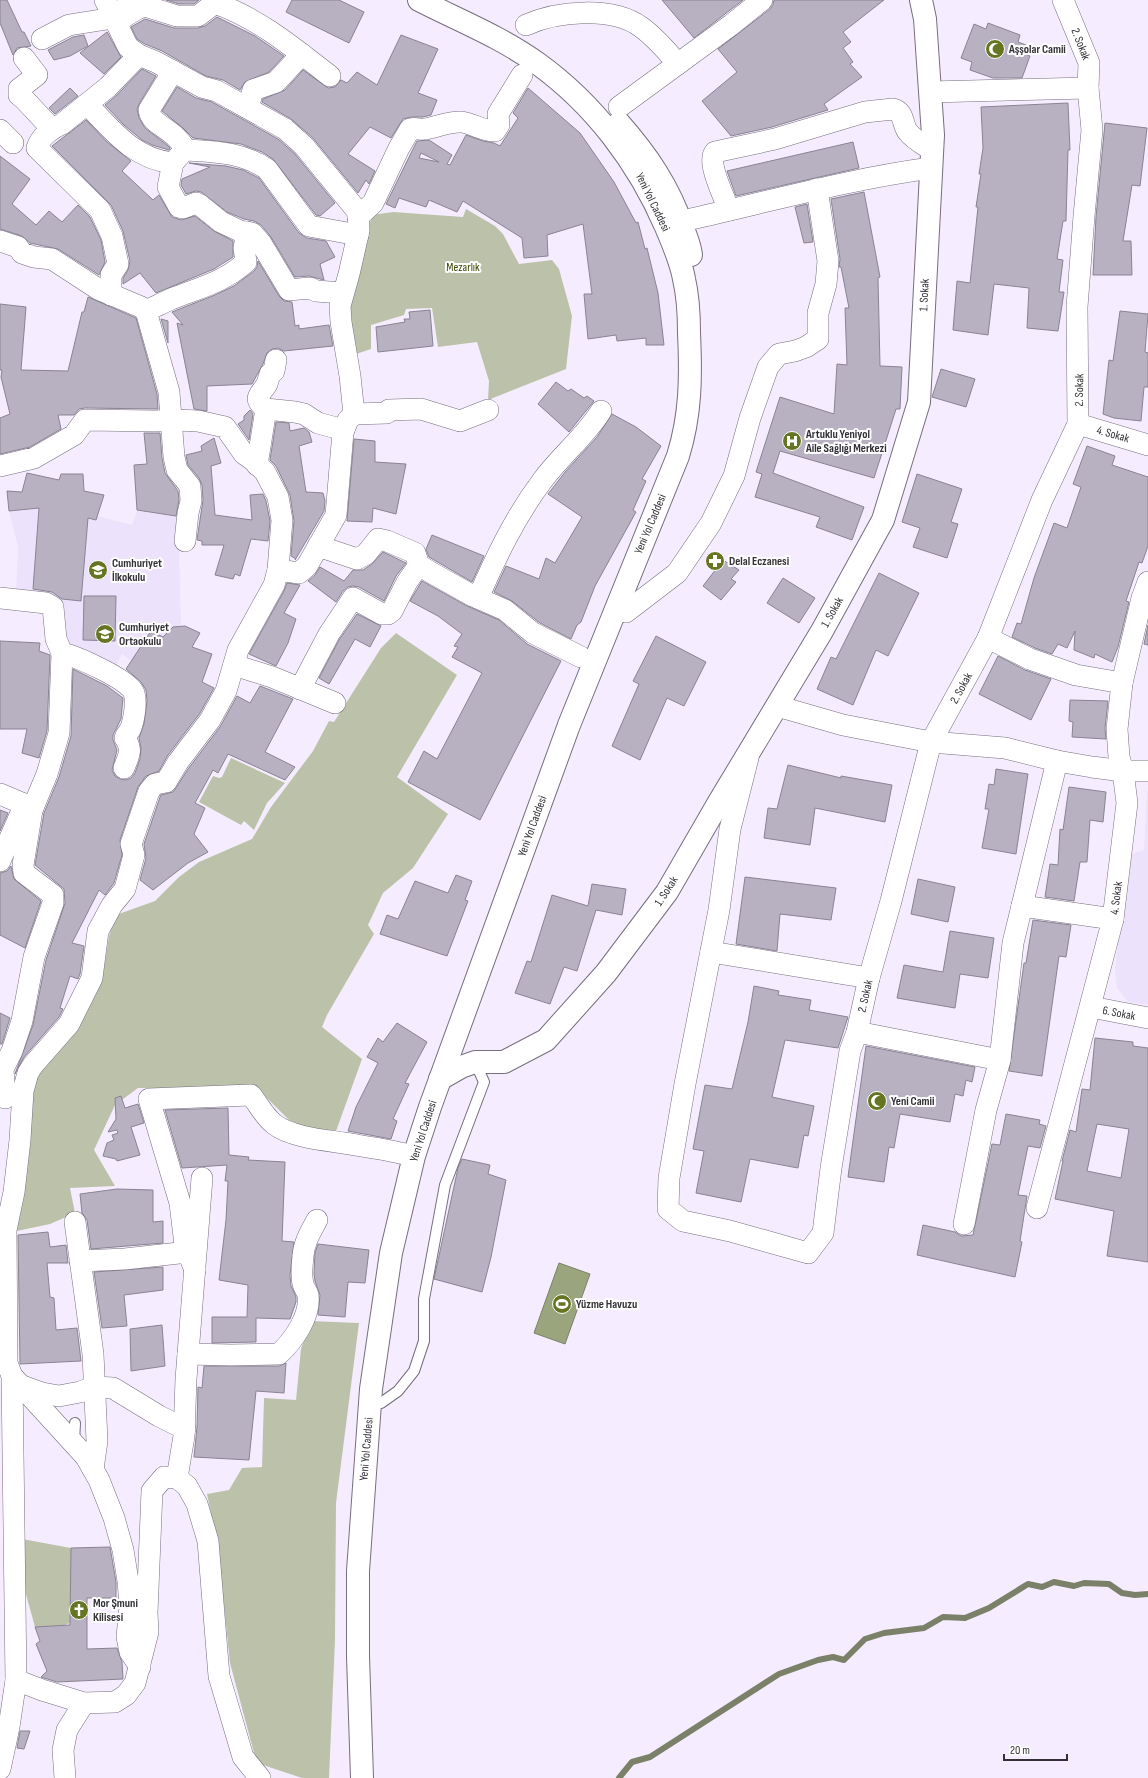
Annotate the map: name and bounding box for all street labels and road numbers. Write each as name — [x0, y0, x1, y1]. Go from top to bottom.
street label: 2. Sokak — [1068, 26, 1094, 63]
street label: Yeni Yol Caddesi — [632, 170, 673, 234]
street label: 1. Sokak — [916, 278, 933, 312]
street label: 2. Sokak — [1072, 373, 1087, 407]
street label: 4. Sokak — [1095, 423, 1131, 446]
street label: Yeni Yol Caddesi — [631, 492, 670, 556]
street label: 1. Sokak — [818, 594, 847, 630]
street label: 2. Sokak — [947, 670, 976, 706]
street label: Yeni Yol Caddesi — [515, 794, 550, 859]
street label: 1. Sokak — [651, 873, 682, 909]
street label: 4. Sokak — [1107, 880, 1126, 915]
street label: 2. Sokak — [854, 978, 877, 1014]
street label: 6. Sokak — [1101, 1003, 1137, 1024]
street label: Yeni Yol Caddesi — [407, 1099, 440, 1164]
street label: Yeni Yol Caddesi — [356, 1417, 377, 1481]

